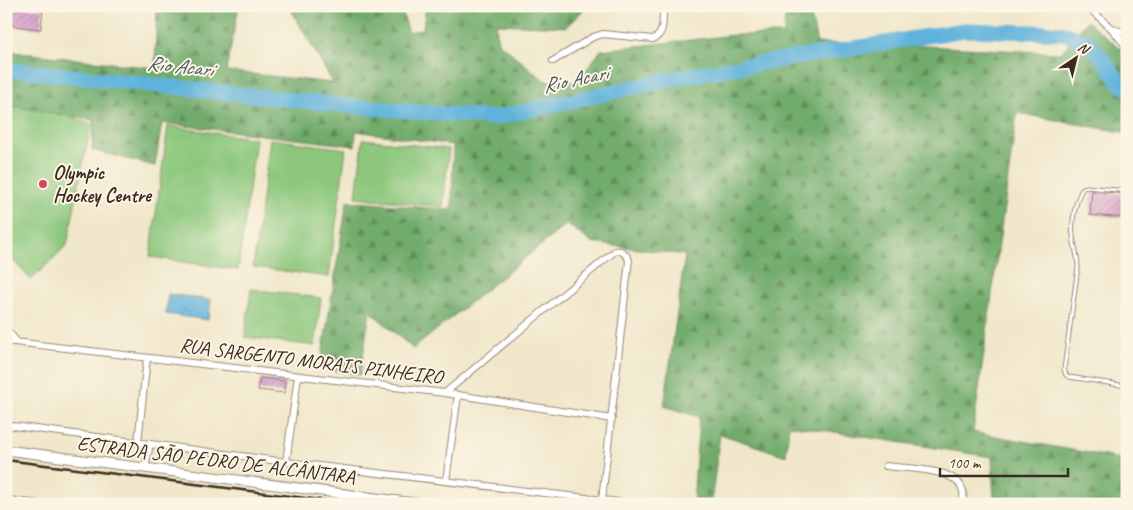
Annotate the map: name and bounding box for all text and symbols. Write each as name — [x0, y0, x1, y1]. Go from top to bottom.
north arrow — [1050, 32, 1100, 82]
text: N — [1075, 38, 1094, 59]
water label: Rio Acari — [146, 50, 219, 83]
water label: Rio Acari — [540, 58, 615, 99]
place label: Olympic Hockey Centre — [53, 160, 153, 208]
marker: Olympic Hockey Centre — [37, 178, 49, 190]
street label: RUA SARGENTO MORAIS PINHEIRO — [178, 332, 446, 390]
street label: ESTRADA SÃO PEDRO DE ALCÂNTARA — [76, 431, 357, 490]
scale bar — [940, 445, 1068, 477]
text: 100 m — [948, 454, 982, 473]

